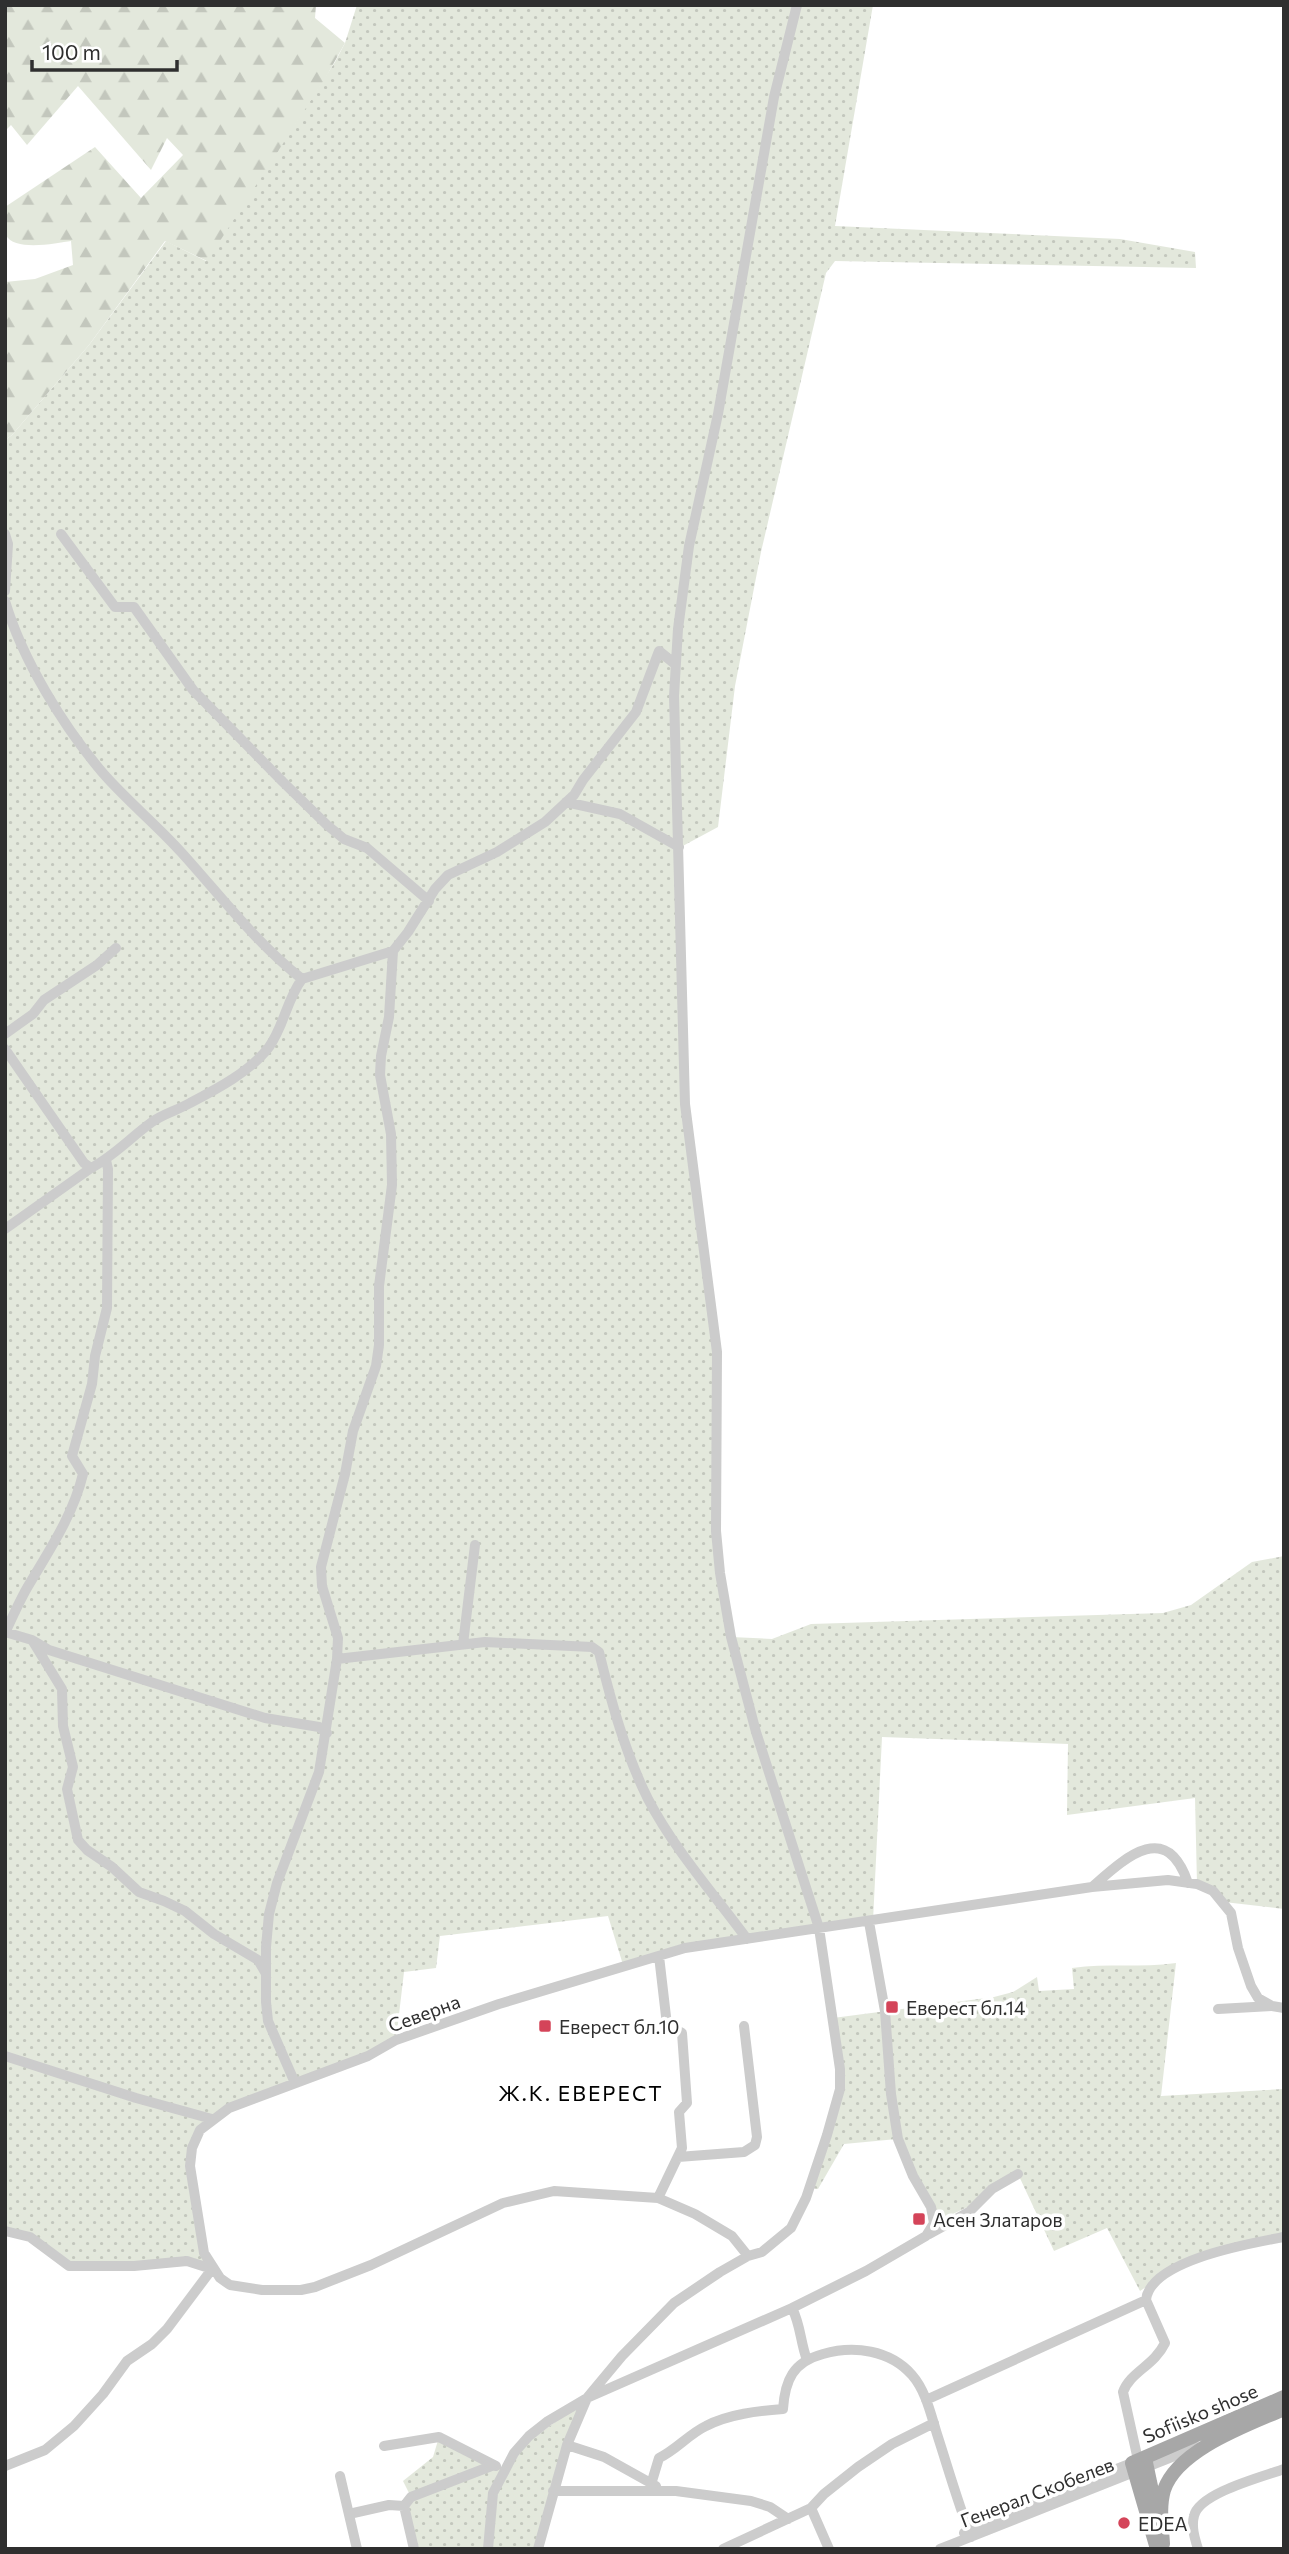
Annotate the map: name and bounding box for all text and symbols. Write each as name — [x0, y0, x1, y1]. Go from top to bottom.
scale bar — [32, 28, 177, 72]
text: 100 m — [42, 39, 101, 64]
street label: Северна — [385, 1989, 463, 2037]
place label: Еверест бл.14 — [906, 1996, 1025, 2019]
marker: Еверест бл.14 — [884, 1999, 900, 2015]
place label: Еверест бл.10 — [559, 2015, 679, 2038]
marker: Еверест бл.10 — [537, 2018, 553, 2034]
district label: Ж.К. ЕВЕРЕСТ — [498, 2080, 664, 2105]
place label: Асен Златаров — [933, 2208, 1063, 2231]
marker: Асен Златаров — [911, 2211, 927, 2227]
street label: Sofiisko shose — [1139, 2378, 1261, 2448]
street label: Генерал Скобелев — [957, 2452, 1117, 2532]
place label: EDEA — [1138, 2512, 1188, 2535]
marker: EDEA — [1116, 2515, 1132, 2531]

